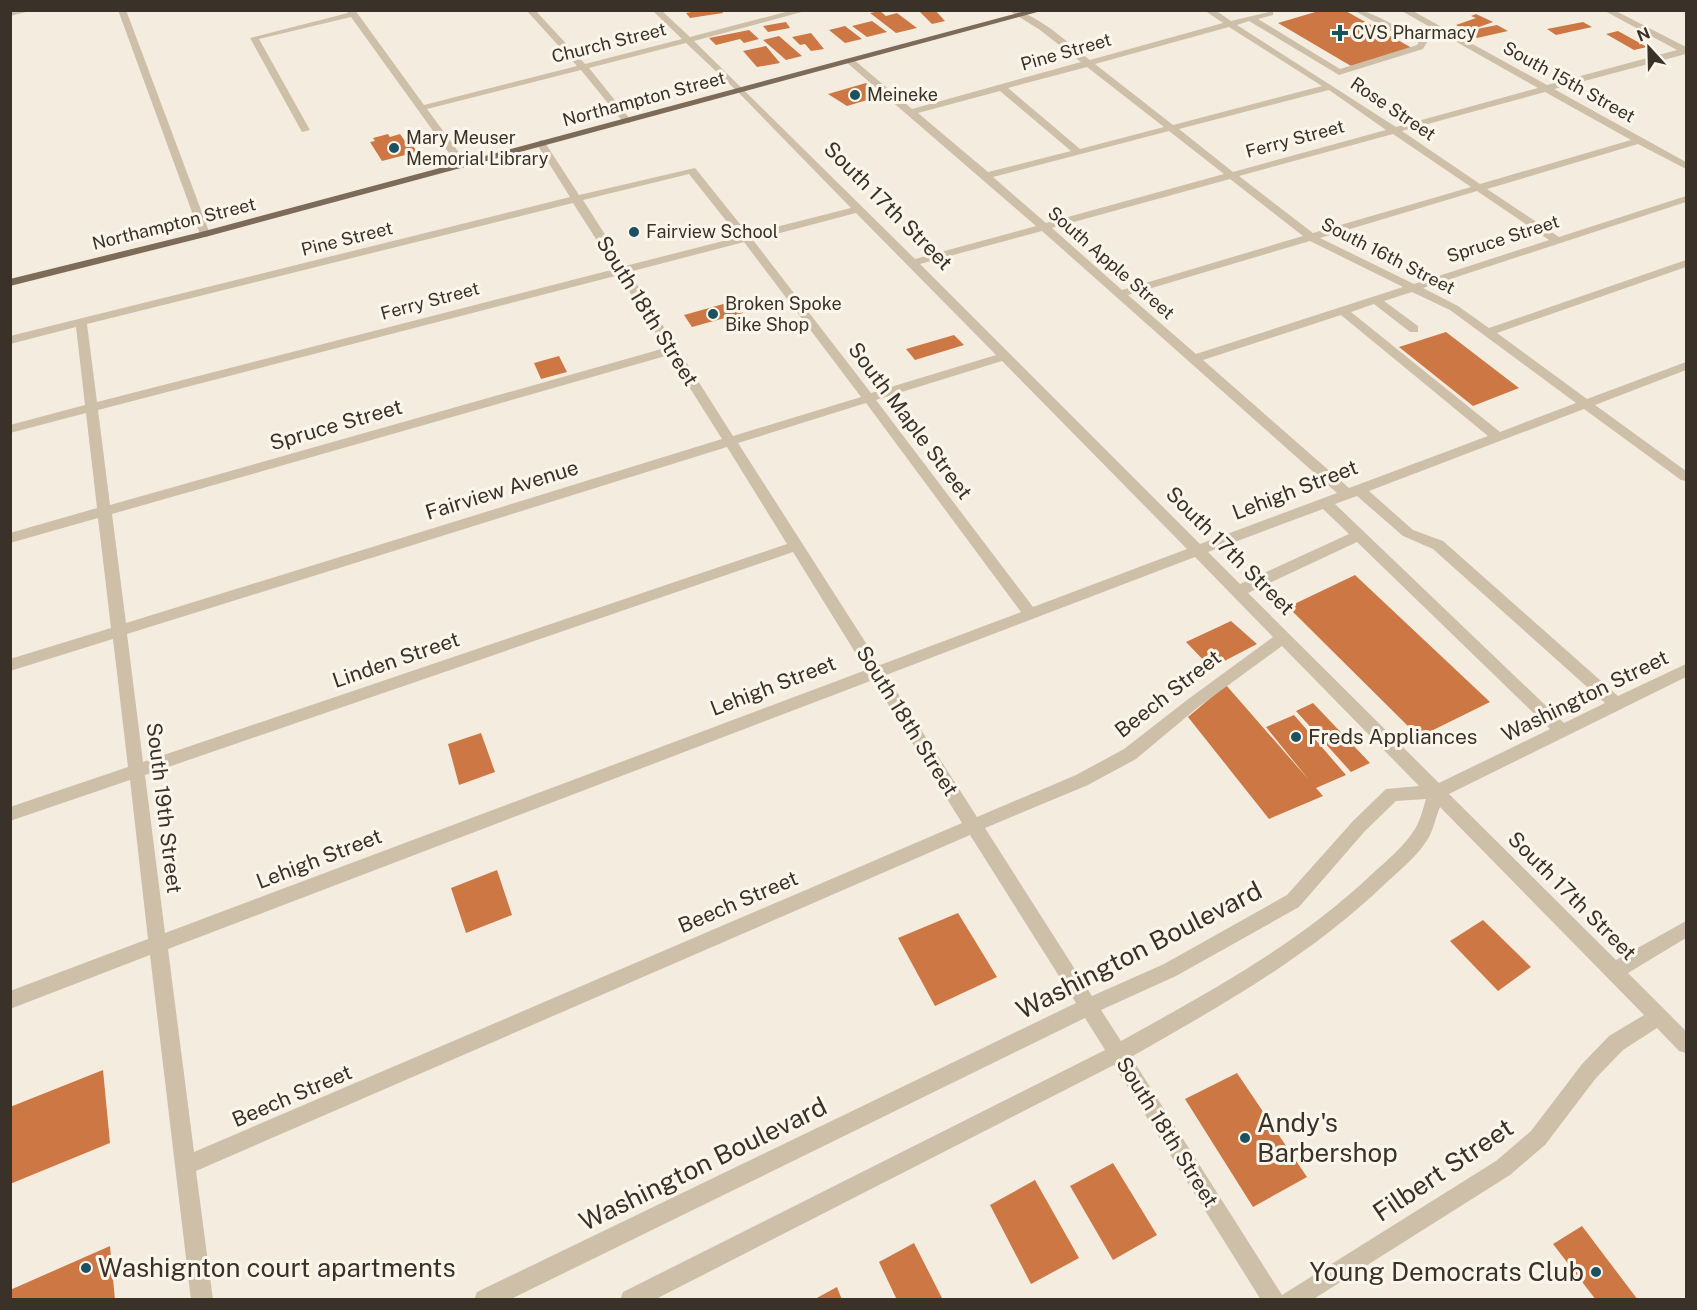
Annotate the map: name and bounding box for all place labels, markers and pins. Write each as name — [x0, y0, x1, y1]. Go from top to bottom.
place label: CVS Pharmacy — [1352, 22, 1476, 43]
marker: CVS Pharmacy — [1333, 26, 1347, 40]
place label: Meineke — [867, 84, 938, 105]
marker: Meineke — [848, 88, 862, 102]
place label: Mary Meuser Memorial Library — [406, 127, 549, 169]
marker: Mary Meuser Memorial Library — [387, 141, 401, 155]
place label: Fairview School — [646, 221, 778, 242]
marker: Fairview School — [627, 225, 641, 239]
place label: Broken Spoke Bike Shop — [725, 293, 842, 335]
marker: Broken Spoke Bike Shop — [706, 307, 720, 321]
place label: Freds Appliances — [1308, 724, 1478, 749]
marker: Freds Appliances — [1289, 730, 1303, 744]
place label: Andy's Barbershop — [1257, 1107, 1398, 1168]
marker: Andy's Barbershop — [1238, 1131, 1252, 1145]
place label: Washignton court apartments — [98, 1252, 456, 1283]
place label: Young Democrats Club — [1309, 1256, 1584, 1287]
marker: Washignton court apartments — [79, 1261, 93, 1275]
marker: Young Democrats Club — [1589, 1265, 1603, 1279]

